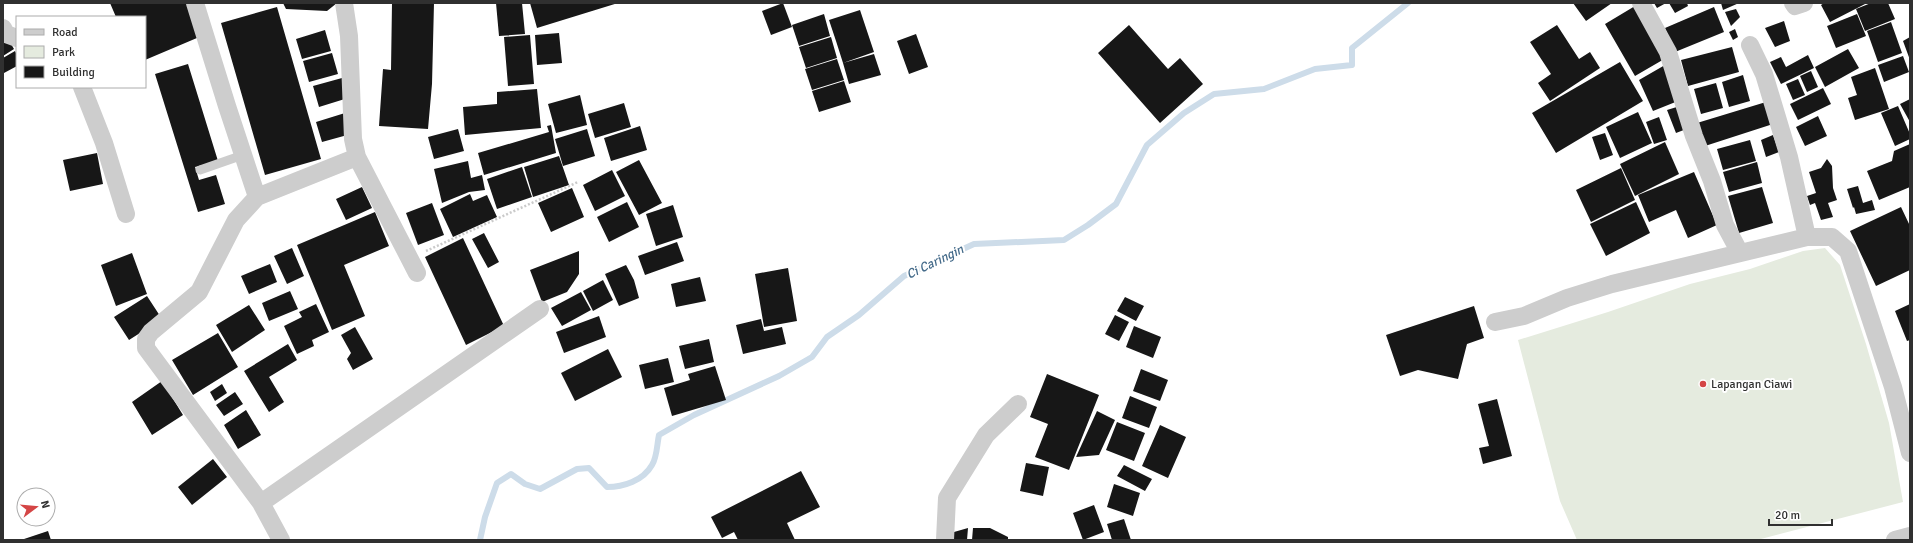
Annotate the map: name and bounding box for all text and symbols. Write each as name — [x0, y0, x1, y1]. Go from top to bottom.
legend — [16, 16, 146, 88]
text: Road — [52, 25, 78, 40]
text: Park — [52, 45, 75, 60]
text: Building — [52, 65, 95, 80]
water label: Ci Caringin — [904, 241, 967, 283]
place label: Lapangan Ciawi — [1711, 377, 1792, 392]
marker: Lapangan Ciawi — [1698, 379, 1708, 389]
north arrow — [16, 487, 56, 527]
text: N — [38, 499, 52, 510]
scale bar — [1769, 501, 1832, 527]
text: 20 m — [1775, 508, 1800, 523]

